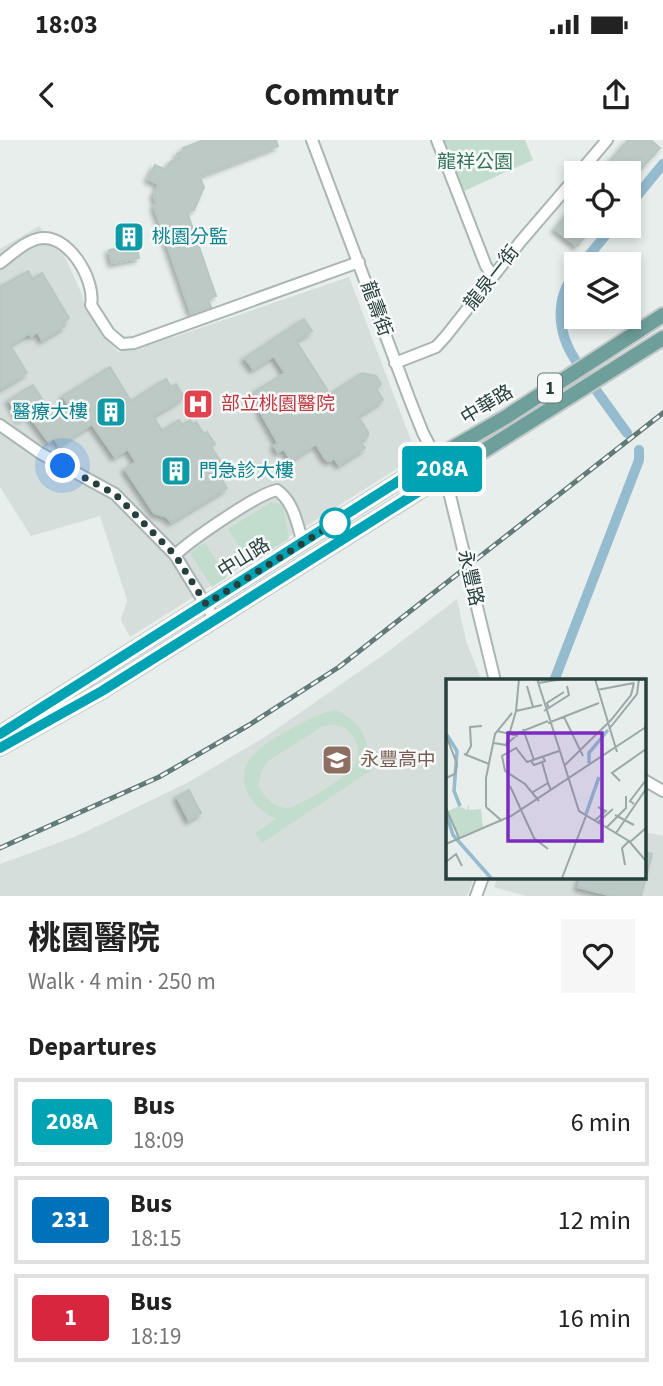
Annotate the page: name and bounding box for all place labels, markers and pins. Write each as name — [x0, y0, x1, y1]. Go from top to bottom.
building icon: 桃園分監 — [112, 220, 146, 254]
place label: 桃園分監 — [152, 224, 228, 251]
hospital icon: 部立桃園醫院 — [181, 387, 215, 421]
place label: 部立桃園醫院 — [221, 391, 335, 418]
building icon: 醫療大樓 — [94, 395, 128, 429]
place label: 醫療大樓 — [12, 399, 88, 426]
building icon: 門急診大樓 — [159, 454, 193, 488]
place label: 門急診大樓 — [199, 458, 294, 485]
unlabelled marker — [320, 508, 350, 538]
school or university icon: 永豐高中 — [320, 743, 354, 777]
place label: 永豐高中 — [360, 747, 436, 774]

